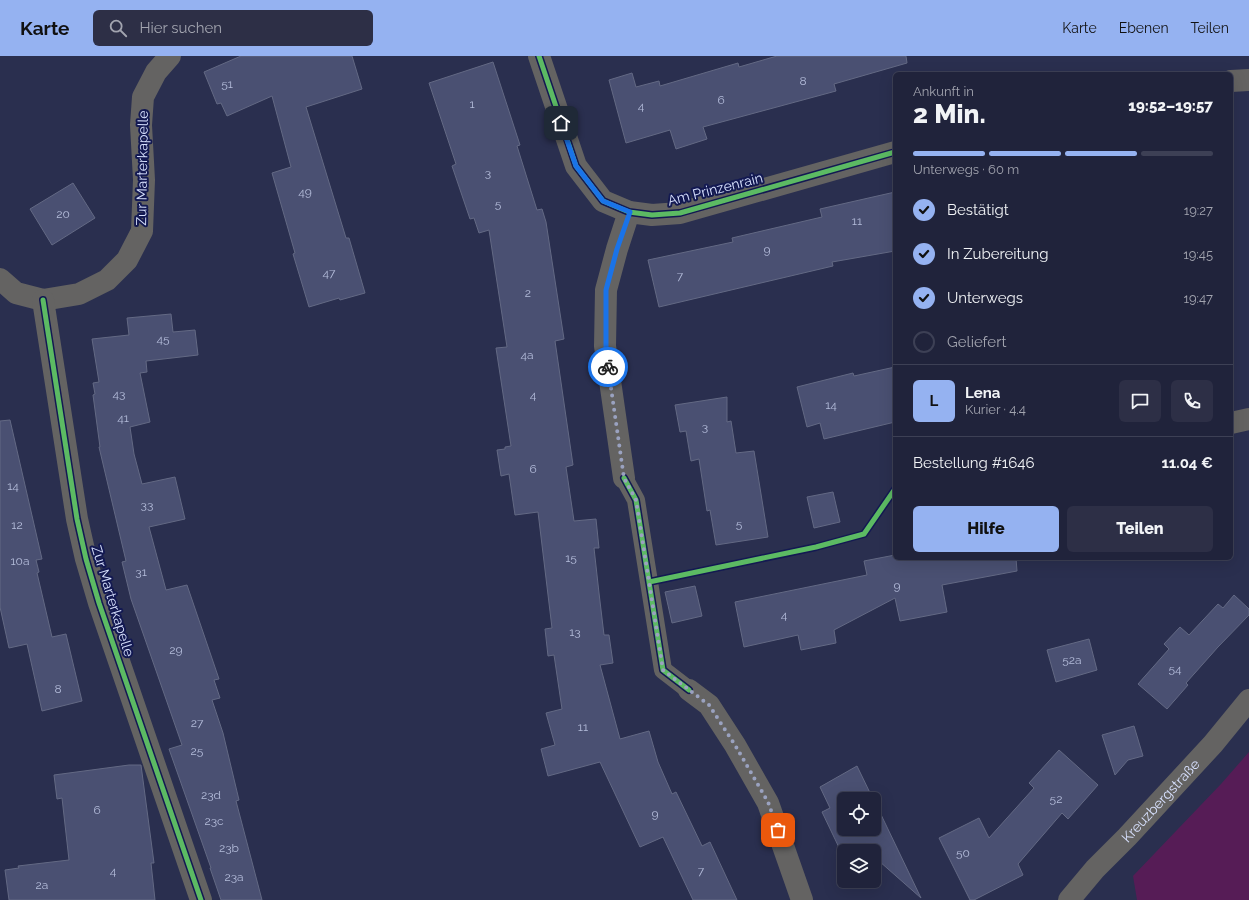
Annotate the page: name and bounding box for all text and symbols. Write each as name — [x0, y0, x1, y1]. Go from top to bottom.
search box — [93, 10, 373, 46]
text: Karte — [20, 17, 69, 39]
icon: search — [107, 17, 129, 39]
text: Hier suchen — [139, 19, 222, 37]
text: Karte — [1062, 20, 1097, 36]
text: Ebenen — [1119, 20, 1169, 36]
text: Teilen — [1191, 20, 1229, 36]
house number: 8 — [799, 74, 807, 88]
house number: 51 — [221, 77, 233, 91]
text: Ankunft in — [913, 84, 974, 99]
house number: 6 — [717, 93, 725, 107]
house number: 1 — [469, 97, 475, 111]
text: 19:52–19:57 — [1128, 97, 1213, 115]
house number: 4 — [638, 99, 645, 113]
text: 2 Min. — [913, 99, 986, 129]
pin — [544, 106, 578, 140]
street label: Zur Marterkapelle — [133, 110, 151, 226]
icon: home — [550, 112, 572, 134]
text: Unterwegs · 60 m — [913, 162, 1019, 177]
house number: 3 — [485, 166, 491, 180]
street label: Am Prinzenrain — [666, 169, 764, 209]
house number: 49 — [298, 185, 312, 199]
house number: 5 — [495, 197, 502, 211]
icon: check — [913, 199, 935, 221]
text: Bestätigt — [947, 201, 1009, 219]
text: 19:27 — [1184, 203, 1213, 218]
house number: 20 — [56, 207, 70, 221]
house number: 11 — [852, 214, 862, 228]
house number: 9 — [763, 243, 771, 257]
icon: check — [913, 243, 935, 265]
text: In Zubereitung — [947, 245, 1049, 263]
text: 19:45 — [1183, 247, 1213, 262]
house number: 47 — [323, 266, 336, 280]
house number: 7 — [677, 269, 684, 283]
house number: 2 — [525, 286, 531, 300]
icon: check — [913, 287, 935, 309]
text: Unterwegs — [947, 289, 1023, 307]
text: 19:47 — [1183, 291, 1213, 306]
house number: 45 — [156, 332, 170, 346]
text: Geliefert — [947, 333, 1006, 351]
courier — [588, 347, 628, 387]
house number: 4a — [520, 348, 534, 362]
icon: bike — [597, 356, 619, 378]
button: chat — [1119, 380, 1161, 422]
button: phone — [1171, 380, 1213, 422]
text: Lena — [965, 384, 1000, 402]
house number: 43 — [113, 387, 125, 401]
house number: 4 — [530, 388, 537, 402]
text: L — [930, 392, 938, 410]
house number: 14 — [825, 398, 837, 412]
text: Kurier · 4.4 — [965, 402, 1026, 417]
house number: 41 — [117, 411, 129, 425]
house number: 3 — [702, 420, 708, 434]
text: Bestellung #1646 — [913, 454, 1035, 472]
text: 11.04 € — [1161, 454, 1213, 472]
house number: 6 — [529, 462, 537, 476]
house number: 14 — [7, 479, 19, 493]
house number: 33 — [141, 498, 153, 512]
button: Hilfe — [913, 506, 1059, 552]
button: Teilen — [1067, 506, 1213, 552]
house number: 5 — [736, 517, 743, 531]
house number: 12 — [11, 518, 23, 532]
street label: Zur Marterkapelle — [88, 544, 138, 658]
house number: 15 — [565, 551, 577, 565]
house number: 10a — [10, 554, 30, 568]
house number: 31 — [135, 565, 147, 579]
house number: 9 — [893, 579, 901, 593]
house number: 4 — [781, 608, 788, 622]
house number: 13 — [569, 625, 581, 639]
house number: 29 — [169, 643, 183, 657]
house number: 52a — [1062, 653, 1082, 667]
house number: 54 — [1168, 662, 1182, 676]
house number: 8 — [54, 682, 62, 696]
house number: 27 — [191, 716, 204, 730]
house number: 11 — [578, 720, 588, 734]
house number: 25 — [191, 744, 204, 758]
street label: Kreuzbergstraße — [1118, 756, 1203, 846]
house number: 23d — [201, 788, 221, 802]
map controls — [837, 792, 881, 888]
button: locate — [837, 792, 881, 836]
house number: 52 — [1050, 792, 1062, 806]
house number: 6 — [93, 803, 101, 817]
house number: 9 — [651, 807, 659, 821]
pin — [761, 813, 795, 847]
house number: 23c — [204, 814, 224, 828]
icon: bag — [767, 819, 789, 841]
house number: 23b — [219, 841, 239, 855]
button: layers — [837, 844, 881, 888]
house number: 50 — [956, 846, 970, 860]
house number: 4 — [110, 864, 117, 878]
house number: 7 — [698, 864, 705, 878]
house number: 23a — [224, 870, 244, 884]
house number: 2a — [36, 878, 48, 892]

